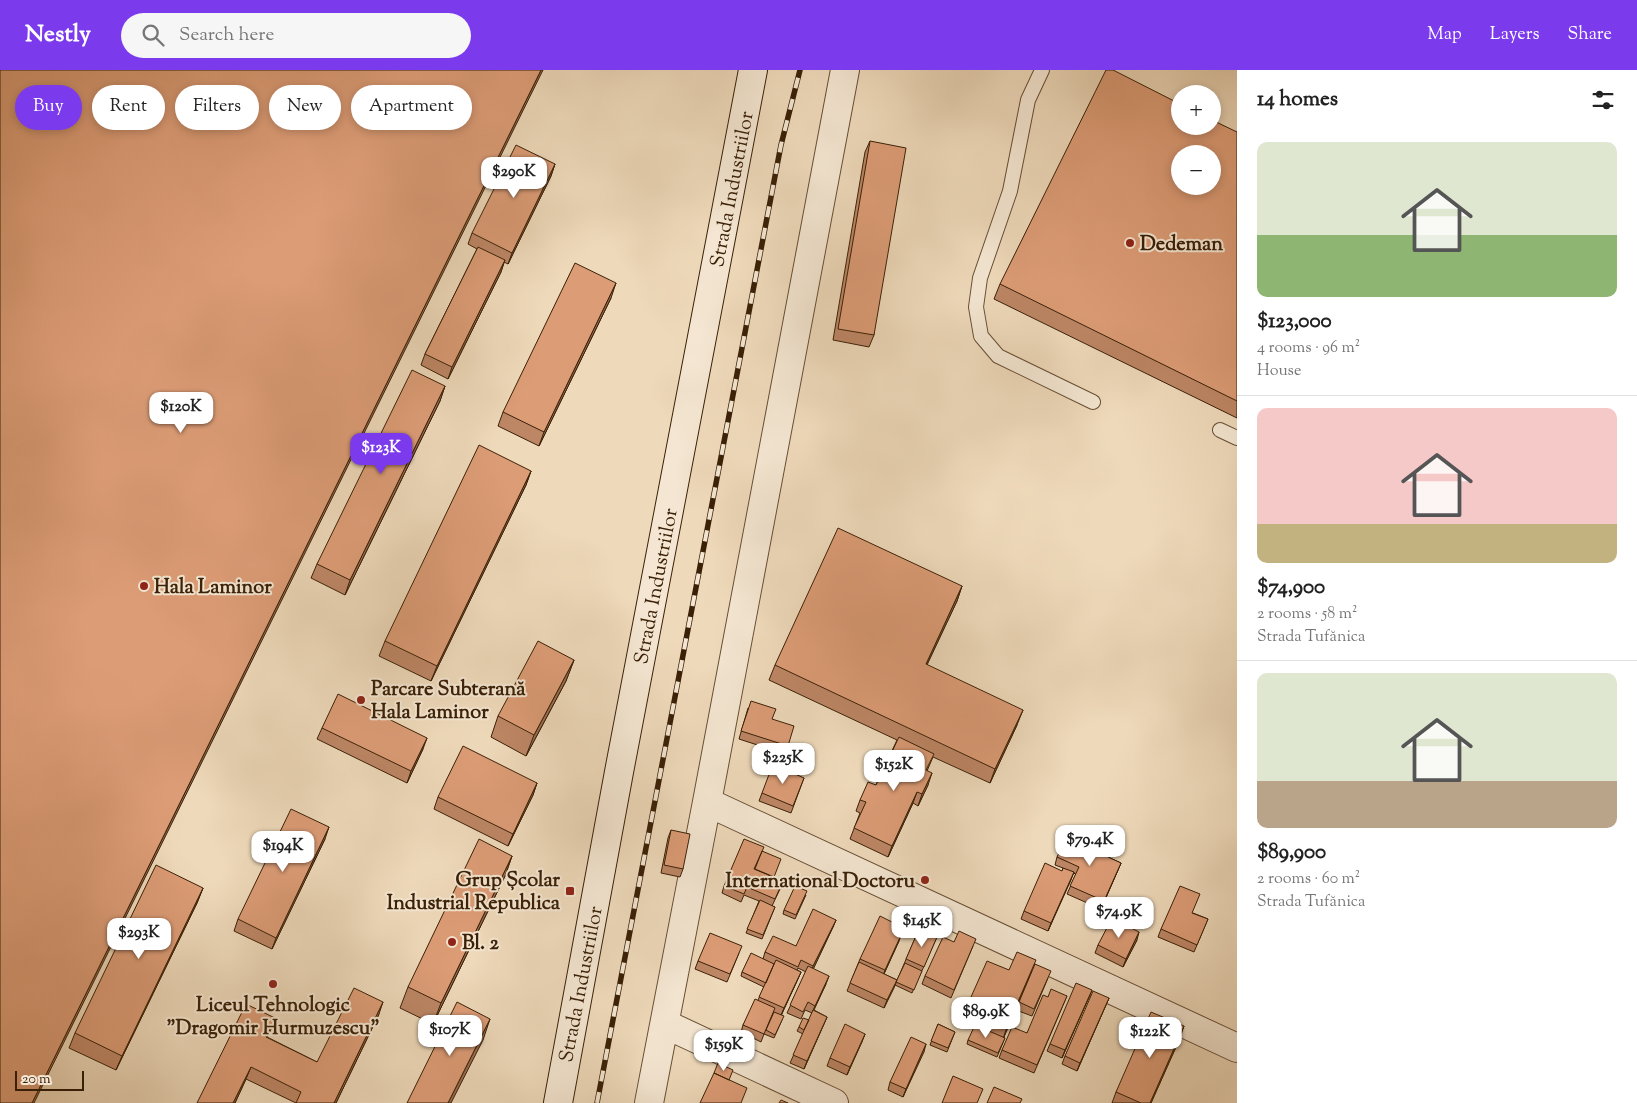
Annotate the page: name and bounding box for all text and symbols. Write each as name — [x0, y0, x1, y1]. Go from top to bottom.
search box — [121, 13, 471, 58]
text: Nestly — [25, 18, 91, 52]
icon: search — [139, 21, 167, 49]
text: Search here — [179, 22, 274, 49]
text: Map — [1427, 22, 1462, 48]
text: Layers — [1490, 22, 1540, 48]
text: Share — [1568, 22, 1612, 48]
chip: Buy — [15, 85, 82, 130]
chip: Rent — [92, 85, 165, 130]
chip: Filters — [175, 85, 259, 130]
chip: New — [269, 85, 341, 130]
chip: Apartment — [351, 85, 472, 130]
map controls — [1171, 85, 1221, 195]
button: + — [1171, 85, 1221, 135]
text: 14 homes — [1257, 85, 1338, 115]
icon: filters — [1589, 86, 1617, 114]
street label: Strada Industriilor — [704, 109, 763, 270]
button: − — [1171, 145, 1221, 195]
pin: $290K — [479, 156, 549, 199]
text: $290K — [492, 161, 536, 184]
icon: home — [1392, 175, 1482, 265]
place label: Dedeman — [1140, 231, 1223, 260]
marker: Dedeman — [1124, 237, 1136, 249]
text: $123,000 — [1257, 307, 1332, 337]
text: 4 rooms · 96 m² — [1257, 337, 1360, 360]
text: House — [1257, 360, 1301, 383]
pin: $120K — [146, 392, 216, 434]
text: $120K — [160, 396, 202, 419]
pin: $123K — [346, 432, 416, 475]
text: $123K — [361, 437, 401, 460]
icon: home — [1392, 440, 1482, 530]
street label: Strada Industriilor — [628, 506, 687, 667]
text: $74,900 — [1257, 573, 1325, 603]
place label: Hala Laminor — [154, 574, 272, 603]
marker: Hala Laminor — [138, 580, 150, 592]
text: 2 rooms · 58 m² — [1257, 603, 1357, 626]
text: Strada Tufănica — [1257, 626, 1365, 649]
place label: Parcare Subterană Hala Laminor — [371, 676, 526, 728]
marker: Parcare Subterană Hala Laminor — [355, 694, 367, 706]
icon: home — [1392, 705, 1482, 795]
pin: $225K — [748, 742, 818, 785]
text: $225K — [763, 747, 803, 770]
pin: $152K — [859, 750, 929, 792]
text: $152K — [875, 754, 913, 777]
pin: $79.4K — [1049, 824, 1131, 867]
text: $79.4K — [1066, 829, 1114, 852]
pin: $194K — [248, 830, 318, 873]
text: $194K — [262, 835, 304, 858]
text: $89,900 — [1257, 838, 1326, 868]
place label: Grup Școlar Industrial Republica — [387, 867, 561, 919]
place label: International Doctoru — [726, 868, 915, 897]
text: 2 rooms · 60 m² — [1257, 868, 1360, 891]
marker: International Doctoru — [919, 874, 931, 886]
marker: Grup Școlar Industrial Republica — [564, 885, 576, 897]
text: Strada Tufănica — [1257, 891, 1365, 914]
pin: $74.9K — [1078, 896, 1160, 939]
text: $74.9K — [1096, 901, 1142, 924]
street label: Strada Industriilor — [553, 904, 612, 1065]
pin: $145K — [887, 906, 957, 948]
text: $145K — [902, 910, 942, 933]
pin: $293K — [104, 918, 174, 960]
text: $293K — [118, 922, 160, 945]
place label: Bl. 2 — [462, 930, 499, 959]
marker: Bl. 2 — [446, 936, 458, 948]
marker: Liceul Tehnologic "Dragomir Hurmuzescu" — [267, 978, 279, 990]
place label: Liceul Tehnologic "Dragomir Hurmuzescu" — [166, 992, 380, 1044]
pin: $89.9K — [945, 996, 1027, 1039]
text: $89.9K — [962, 1001, 1010, 1024]
pin: $107K — [415, 1014, 485, 1057]
pin: $122K — [1115, 1016, 1185, 1059]
text: $107K — [429, 1019, 471, 1042]
text: $122K — [1130, 1021, 1170, 1044]
pin: $159K — [689, 1030, 759, 1072]
text: $159K — [705, 1034, 743, 1057]
scale bar — [15, 1068, 84, 1091]
text: 20 m — [22, 1070, 51, 1090]

